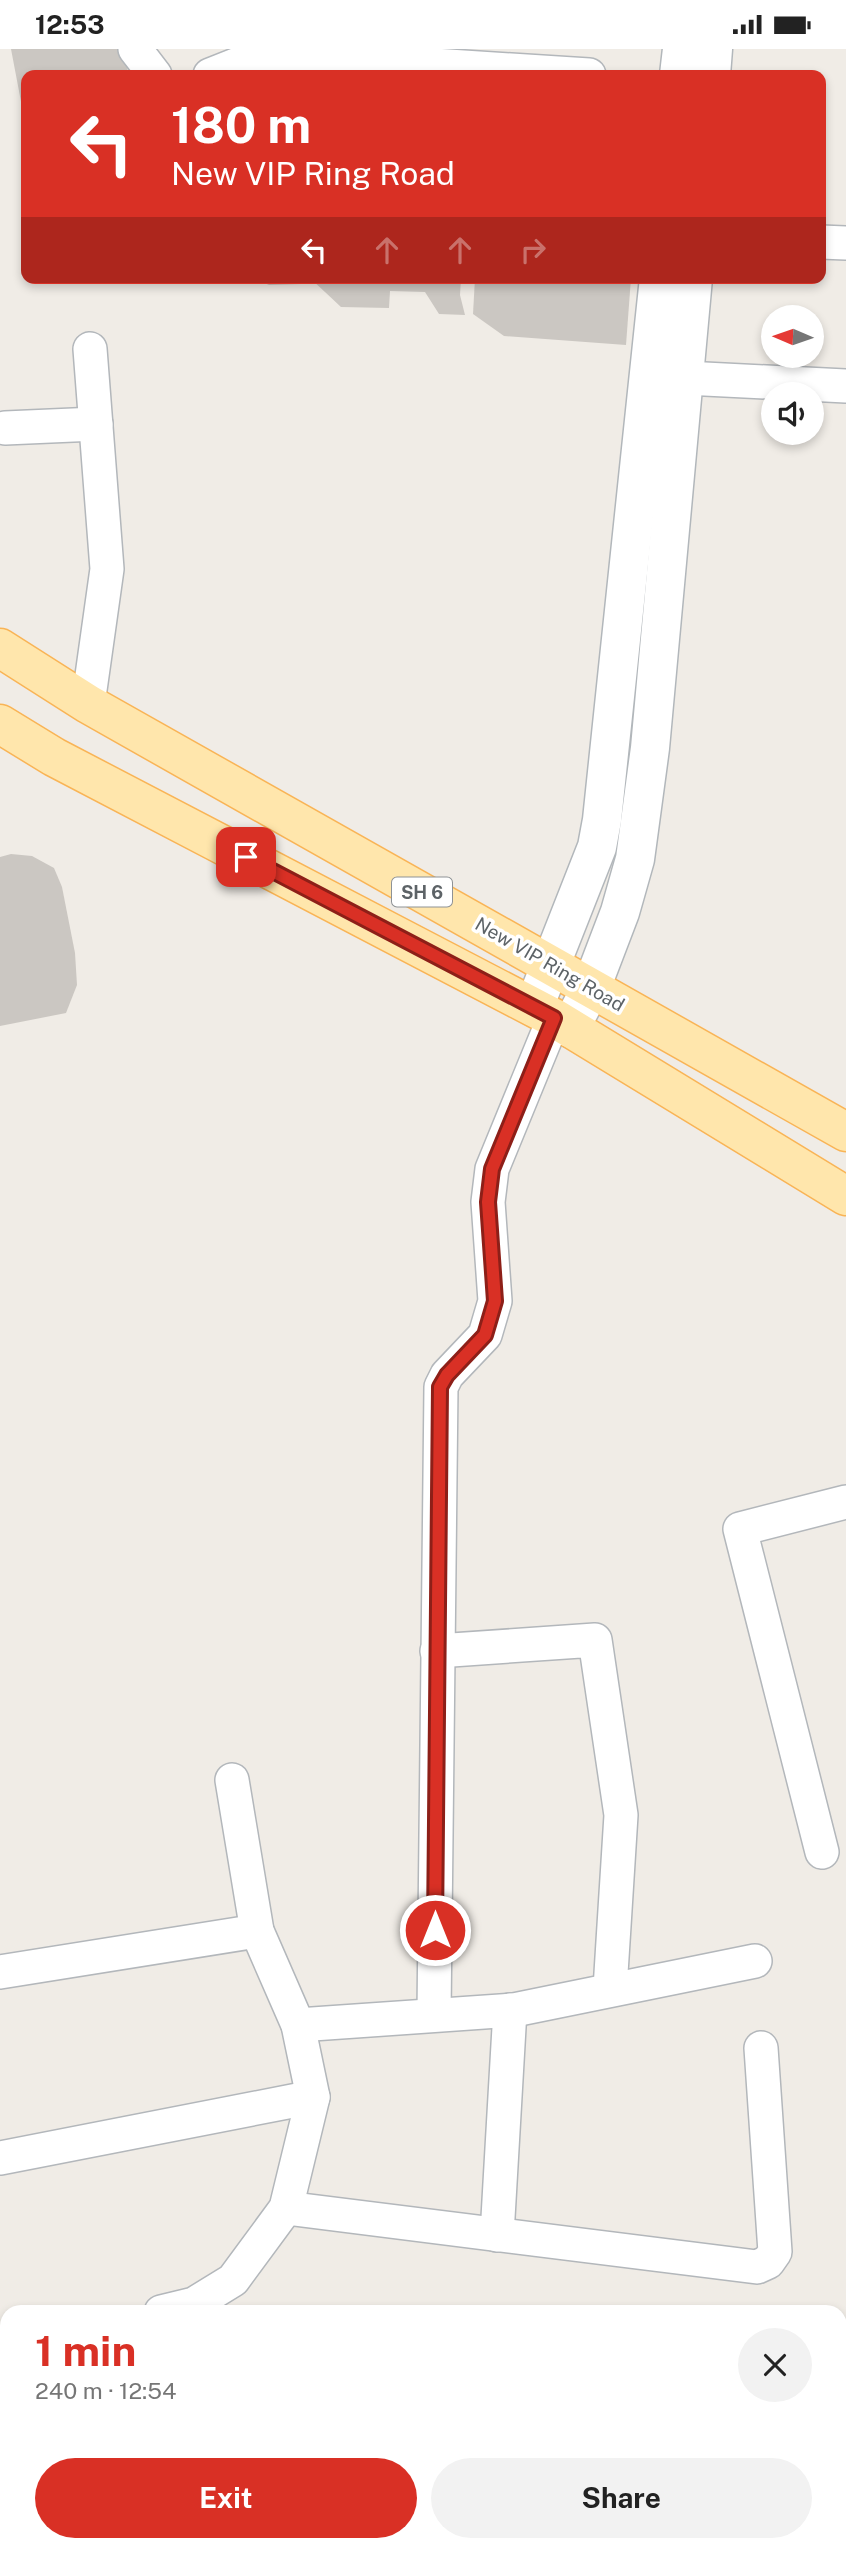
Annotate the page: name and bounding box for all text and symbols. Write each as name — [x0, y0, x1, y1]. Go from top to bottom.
text: 12:53 — [35, 9, 105, 40]
text: 180 m — [171, 96, 311, 154]
icon: left — [56, 98, 147, 189]
text: New VIP Ring Road — [171, 155, 455, 192]
icon: left — [295, 231, 333, 269]
icon: ahead — [368, 231, 406, 269]
icon: ahead — [441, 231, 479, 269]
icon: right — [514, 231, 552, 269]
north arrow — [761, 305, 824, 367]
map controls — [761, 305, 824, 445]
button: sound — [761, 382, 824, 445]
pin — [216, 827, 276, 887]
icon: arrive — [227, 838, 265, 876]
road number: SH 6 — [392, 877, 452, 907]
street label: New VIP Ring Road — [471, 912, 629, 1016]
position arrow — [398, 1893, 472, 1967]
text: 1 min — [35, 2326, 136, 2375]
button: close — [738, 2328, 812, 2402]
text: 240 m · 12:54 — [35, 2377, 176, 2404]
button: Exit — [35, 2458, 417, 2538]
button: Share — [431, 2458, 812, 2538]

